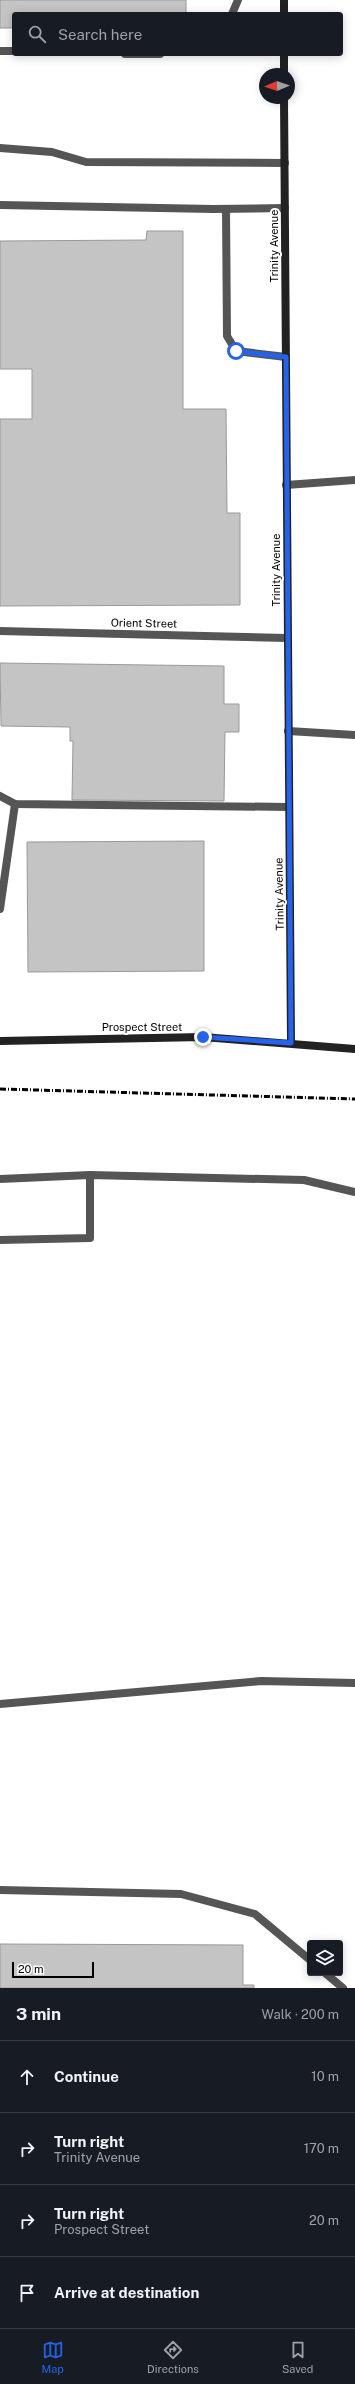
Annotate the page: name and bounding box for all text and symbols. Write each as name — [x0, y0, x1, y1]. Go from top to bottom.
search box — [12, 12, 343, 56]
icon: search — [26, 23, 48, 45]
text: Search here — [58, 26, 142, 43]
north arrow — [259, 68, 295, 104]
street label: Trinity Avenue — [268, 210, 280, 282]
route start — [227, 342, 245, 360]
street label: Trinity Avenue — [270, 534, 282, 606]
street label: Orient Street — [111, 616, 177, 630]
street label: Trinity Avenue — [272, 857, 286, 931]
street label: Prospect Street — [102, 1021, 182, 1033]
route end — [194, 1028, 212, 1046]
map controls — [307, 1940, 343, 1976]
button: layers — [307, 1940, 343, 1976]
scale bar — [12, 1960, 94, 1979]
text: 20 m — [18, 1963, 43, 1975]
text: 3 min — [16, 2004, 61, 2024]
text: Walk · 200 m — [262, 2007, 339, 2022]
icon: ahead — [16, 2066, 38, 2088]
text: Continue — [54, 2068, 119, 2085]
text: 10 m — [311, 2069, 339, 2084]
text: Turn right — [54, 2133, 124, 2150]
icon: right — [16, 2138, 38, 2160]
text: 170 m — [304, 2141, 339, 2156]
text: Trinity Avenue — [54, 2150, 140, 2165]
text: Turn right — [54, 2205, 124, 2222]
icon: right — [16, 2210, 38, 2232]
text: 20 m — [309, 2213, 339, 2228]
text: Prospect Street — [54, 2222, 149, 2237]
icon: arrive — [16, 2282, 38, 2304]
text: Arrive at destination — [54, 2284, 199, 2301]
tab: Map — [42, 2339, 64, 2375]
tab: Directions — [147, 2339, 199, 2375]
tab: Saved — [282, 2339, 313, 2375]

